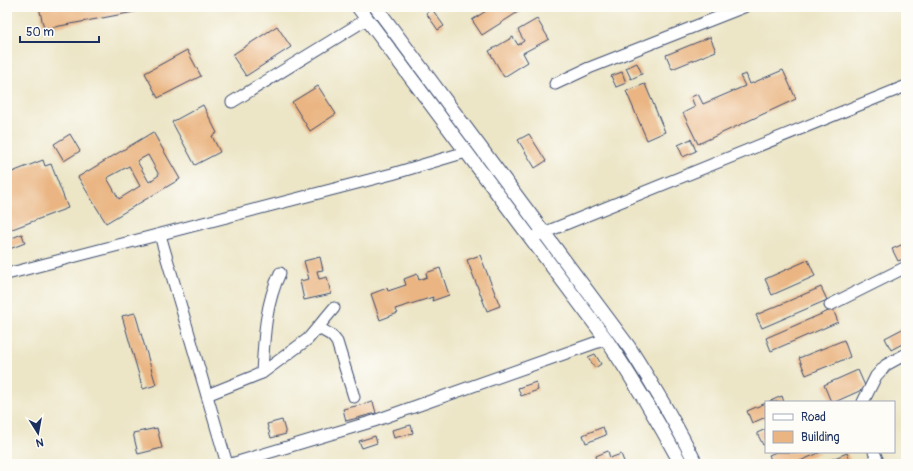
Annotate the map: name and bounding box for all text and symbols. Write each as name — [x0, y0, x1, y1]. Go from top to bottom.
scale bar — [20, 18, 99, 44]
text: 50 m — [26, 25, 54, 40]
legend — [765, 401, 895, 453]
text: Road — [801, 410, 826, 425]
north arrow — [18, 413, 58, 453]
text: Building — [801, 430, 840, 445]
text: N — [34, 435, 45, 450]

